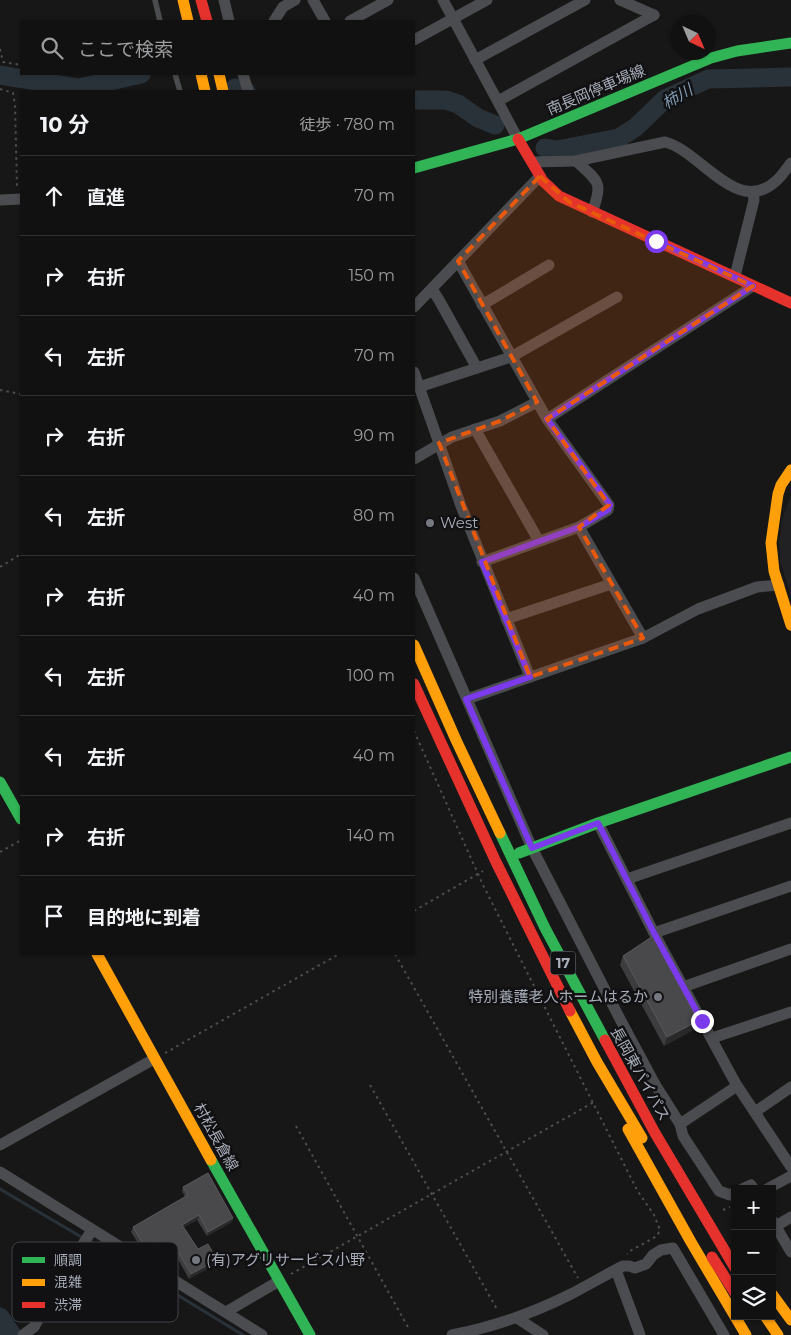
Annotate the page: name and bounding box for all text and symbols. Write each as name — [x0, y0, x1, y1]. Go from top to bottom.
north arrow — [671, 15, 716, 60]
search box — [20, 20, 415, 75]
icon: search — [38, 34, 66, 62]
text: ここで検索 — [78, 38, 173, 61]
street label: 南長岡停車場線 — [544, 60, 648, 119]
water label: 柿川 — [659, 79, 698, 113]
text: 10 分 — [40, 112, 89, 137]
text: 徒歩 · 780 m — [299, 115, 395, 134]
icon: ahead — [40, 182, 68, 210]
text: 直進 — [87, 186, 125, 209]
text: 70 m — [354, 186, 395, 205]
route start — [645, 230, 668, 253]
icon: right — [40, 262, 68, 290]
text: 右折 — [87, 266, 125, 289]
text: 150 m — [348, 266, 395, 285]
icon: left — [40, 342, 68, 370]
text: 左折 — [87, 346, 125, 369]
text: 70 m — [354, 346, 395, 365]
icon: right — [40, 422, 68, 450]
text: 右折 — [87, 426, 125, 449]
text: 90 m — [353, 426, 395, 445]
icon: left — [40, 502, 68, 530]
text: 左折 — [87, 506, 125, 529]
text: 80 m — [353, 506, 395, 525]
place label: West — [440, 513, 478, 532]
marker: West — [424, 517, 436, 529]
icon: right — [40, 582, 68, 610]
text: 右折 — [87, 586, 125, 609]
text: 40 m — [353, 586, 395, 605]
icon: left — [40, 662, 68, 690]
text: 左折 — [87, 666, 125, 689]
text: 100 m — [347, 666, 395, 685]
icon: left — [40, 742, 68, 770]
text: 左折 — [87, 746, 125, 769]
text: 40 m — [353, 746, 395, 765]
icon: right — [40, 822, 68, 850]
text: 右折 — [87, 826, 125, 849]
text: 140 m — [347, 826, 395, 845]
icon: arrive — [40, 902, 68, 930]
text: 目的地に到着 — [87, 906, 201, 929]
road number: 17 — [550, 951, 576, 974]
place label: 特別養護老人ホームはるか — [468, 987, 648, 1006]
marker: 特別養護老人ホームはるか — [652, 991, 664, 1003]
route end — [691, 1010, 714, 1033]
street label: 長岡東バイパス — [607, 1023, 674, 1124]
street label: 村松長倉線 — [190, 1099, 243, 1174]
map controls — [731, 1185, 776, 1320]
button: + — [731, 1185, 776, 1230]
button: − — [731, 1230, 776, 1275]
legend — [12, 1242, 178, 1322]
place label: (有)アグリサービス小野 — [206, 1250, 365, 1269]
text: 順調 — [54, 1251, 82, 1269]
marker: (有)アグリサービス小野 — [190, 1254, 202, 1266]
text: 混雑 — [54, 1273, 82, 1291]
button: layers — [731, 1275, 776, 1320]
text: 渋滞 — [54, 1296, 82, 1314]

